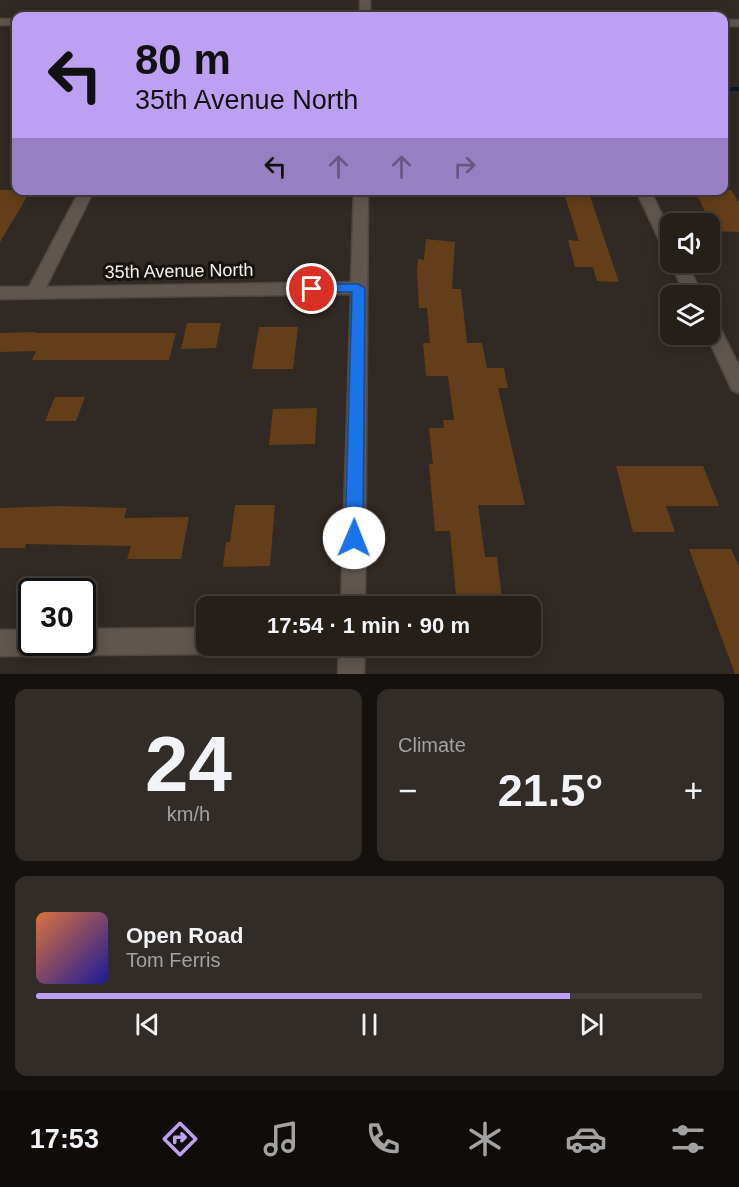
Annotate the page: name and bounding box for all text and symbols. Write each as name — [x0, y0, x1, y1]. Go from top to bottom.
icon: left — [36, 36, 114, 114]
text: 80 m — [135, 36, 231, 83]
text: 35th Avenue North — [135, 85, 358, 115]
icon: left — [259, 150, 292, 183]
icon: ahead — [322, 150, 355, 183]
icon: ahead — [385, 150, 418, 183]
icon: right — [448, 150, 481, 183]
map controls — [660, 213, 720, 345]
button: sound — [660, 213, 720, 273]
street label: 35th Avenue North — [104, 260, 254, 282]
pin — [286, 263, 337, 314]
icon: arrive — [295, 272, 328, 305]
button: layers — [660, 285, 720, 345]
position arrow — [322, 506, 386, 570]
speed limit sign: 30 — [18, 578, 96, 656]
text: 17:54 · 1 min · 90 m — [267, 613, 470, 638]
text: 24 — [145, 720, 232, 808]
text: Climate — [398, 734, 466, 756]
text: 21.5° — [498, 765, 603, 816]
text: − — [398, 772, 417, 809]
text: + — [684, 772, 703, 809]
text: km/h — [167, 803, 210, 825]
text: Open Road — [126, 923, 243, 948]
text: Tom Ferris — [126, 949, 220, 971]
icon: previous — [131, 1008, 164, 1041]
icon: pause — [353, 1008, 386, 1041]
icon: next — [575, 1008, 608, 1041]
icon: directions — [159, 1118, 201, 1160]
icon: music — [260, 1118, 302, 1160]
icon: phone — [362, 1118, 404, 1160]
icon: climate — [464, 1118, 506, 1160]
icon: car — [565, 1118, 607, 1160]
icon: filters — [667, 1118, 709, 1160]
text: 17:53 — [30, 1124, 99, 1154]

